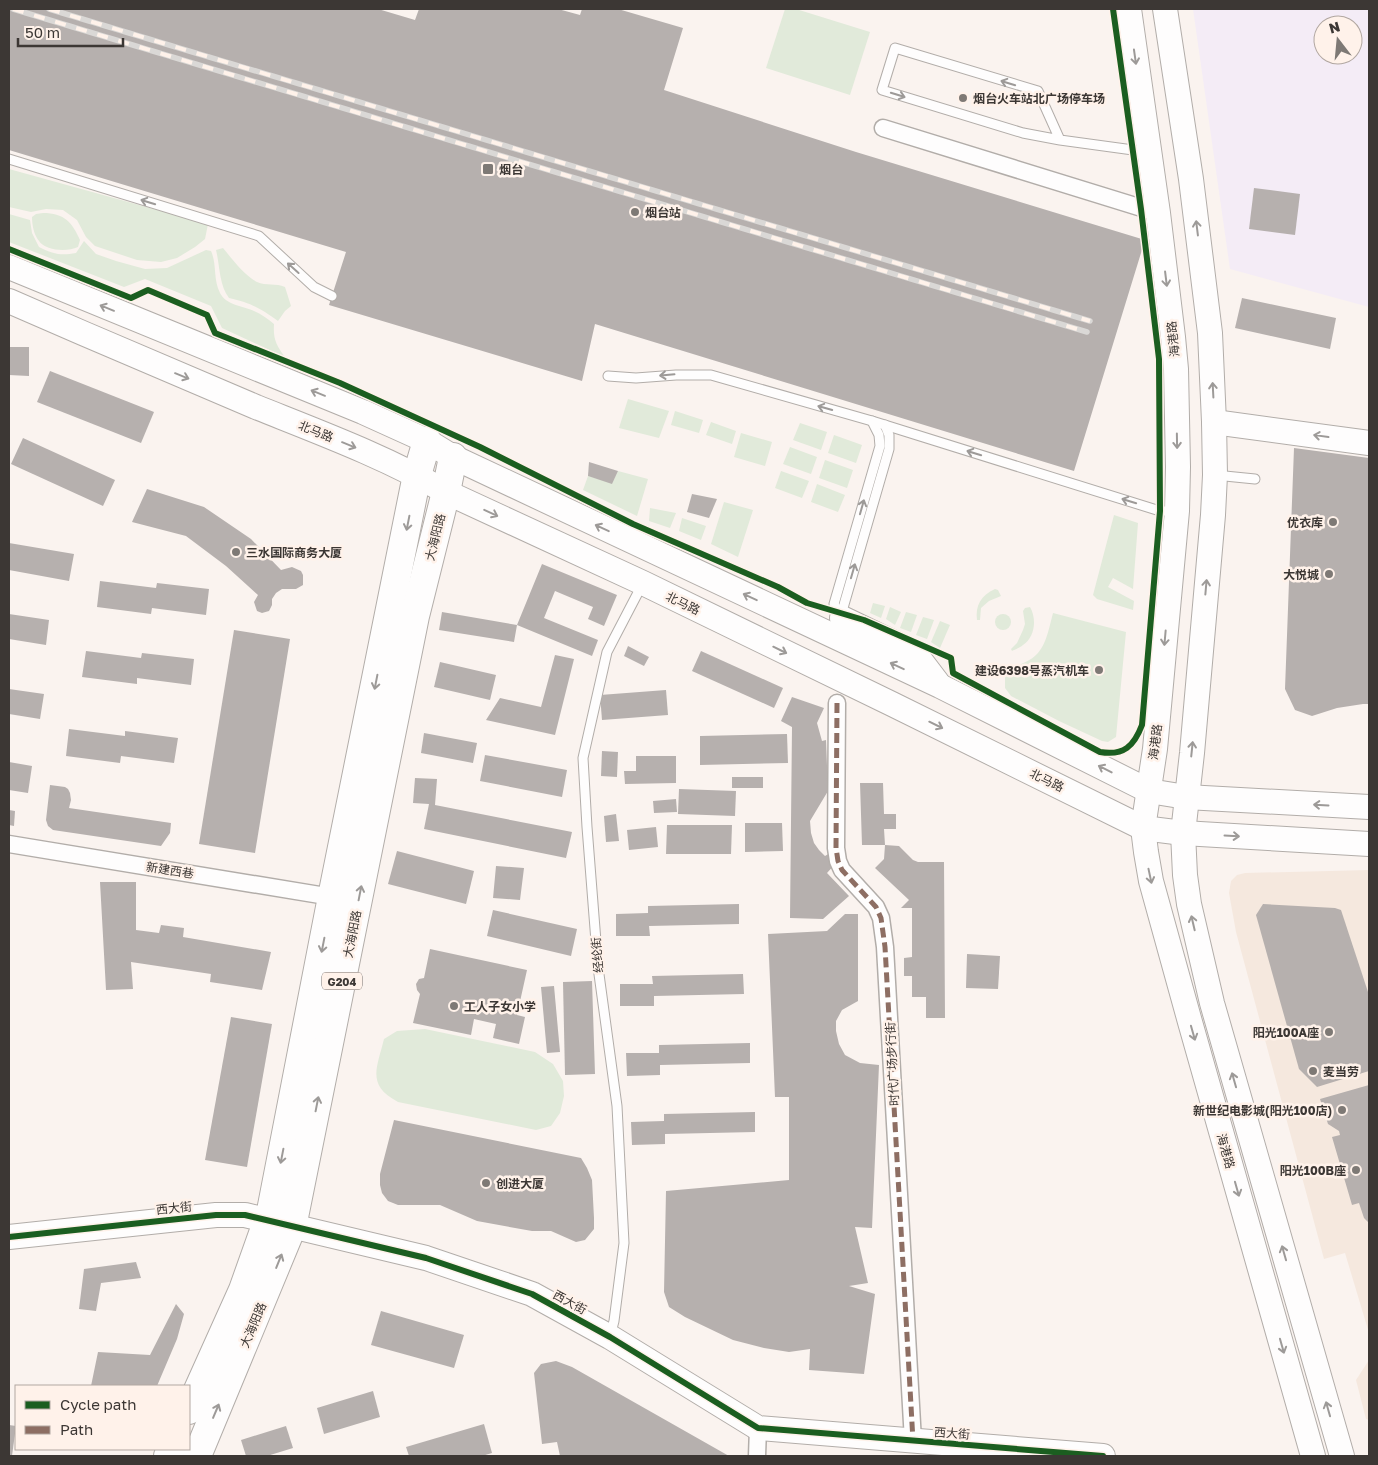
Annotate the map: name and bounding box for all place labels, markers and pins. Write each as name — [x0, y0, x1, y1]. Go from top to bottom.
place label: 烟台火车站北广场停车场 — [973, 91, 1105, 106]
marker: 烟台火车站北广场停车场 — [957, 92, 969, 104]
marker: 烟台 — [481, 162, 495, 176]
place label: 烟台 — [499, 162, 523, 177]
place label: 烟台站 — [645, 205, 681, 220]
marker: 烟台站 — [629, 206, 641, 218]
place label: 优衣库 — [1287, 515, 1323, 530]
marker: 优衣库 — [1327, 516, 1339, 528]
place label: 三水国际商务大厦 — [246, 545, 342, 560]
marker: 三水国际商务大厦 — [230, 546, 242, 558]
place label: 大悦城 — [1283, 567, 1319, 582]
marker: 大悦城 — [1323, 568, 1335, 580]
place label: 建设6398号蒸汽机车 — [975, 663, 1089, 678]
marker: 建设6398号蒸汽机车 — [1093, 664, 1105, 676]
place label: 工人子女小学 — [464, 999, 536, 1014]
marker: 工人子女小学 — [448, 1000, 460, 1012]
place label: 阳光100A座 — [1253, 1025, 1319, 1040]
marker: 阳光100A座 — [1323, 1026, 1335, 1038]
place label: 麦当劳 — [1323, 1064, 1359, 1079]
marker: 麦当劳 — [1307, 1065, 1319, 1077]
place label: 新世纪电影城(阳光100店) — [1193, 1103, 1332, 1118]
marker: 新世纪电影城(阳光100店) — [1336, 1104, 1348, 1116]
place label: 阳光100B座 — [1280, 1163, 1346, 1178]
marker: 阳光100B座 — [1350, 1164, 1362, 1176]
place label: 创进大厦 — [496, 1176, 544, 1191]
marker: 创进大厦 — [480, 1177, 492, 1189]

